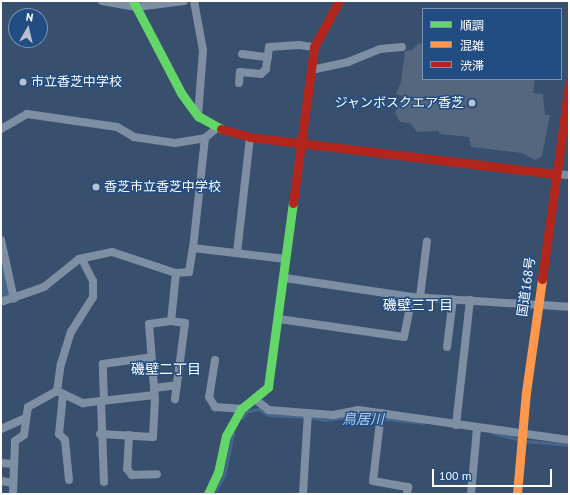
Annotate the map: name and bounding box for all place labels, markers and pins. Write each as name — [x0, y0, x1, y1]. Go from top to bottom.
place label: 市立香芝中学校 — [31, 74, 122, 90]
marker: 市立香芝中学校 — [18, 77, 28, 87]
place label: ジャンボスクエア香芝 — [334, 95, 464, 111]
marker: ジャンボスクエア香芝 — [467, 98, 477, 108]
place label: 香芝市立香芝中学校 — [104, 179, 221, 195]
marker: 香芝市立香芝中学校 — [91, 182, 101, 192]

